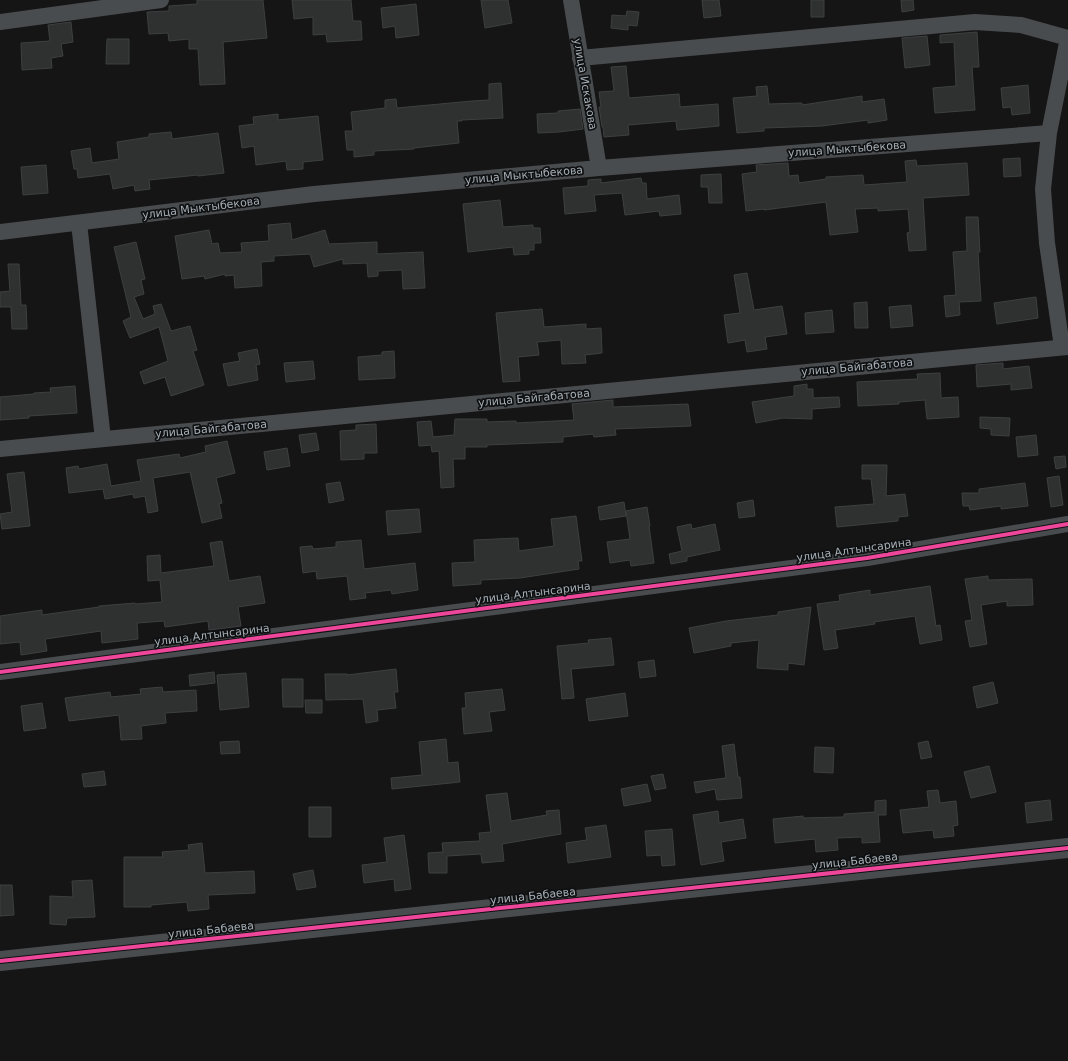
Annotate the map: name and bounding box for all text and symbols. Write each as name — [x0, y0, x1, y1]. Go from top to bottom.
street label: улица Искакова — [571, 37, 599, 131]
street label: улица Мыктыбекова — [787, 138, 907, 160]
street label: улица Мыктыбекова — [464, 163, 584, 187]
street label: улица Мыктыбекова — [141, 194, 261, 222]
street label: улица Байгабатова — [801, 356, 913, 378]
street label: улица Байгабатова — [478, 387, 590, 409]
street label: улица Байгабатова — [155, 418, 267, 440]
street label: улица Алтынсарина — [796, 535, 912, 565]
street label: улица Алтынсарина — [475, 579, 591, 607]
street label: улица Алтынсарина — [154, 621, 270, 649]
street label: улица Бабаева — [811, 850, 899, 872]
street label: улица Бабаева — [489, 885, 577, 907]
street label: улица Бабаева — [167, 919, 255, 941]

